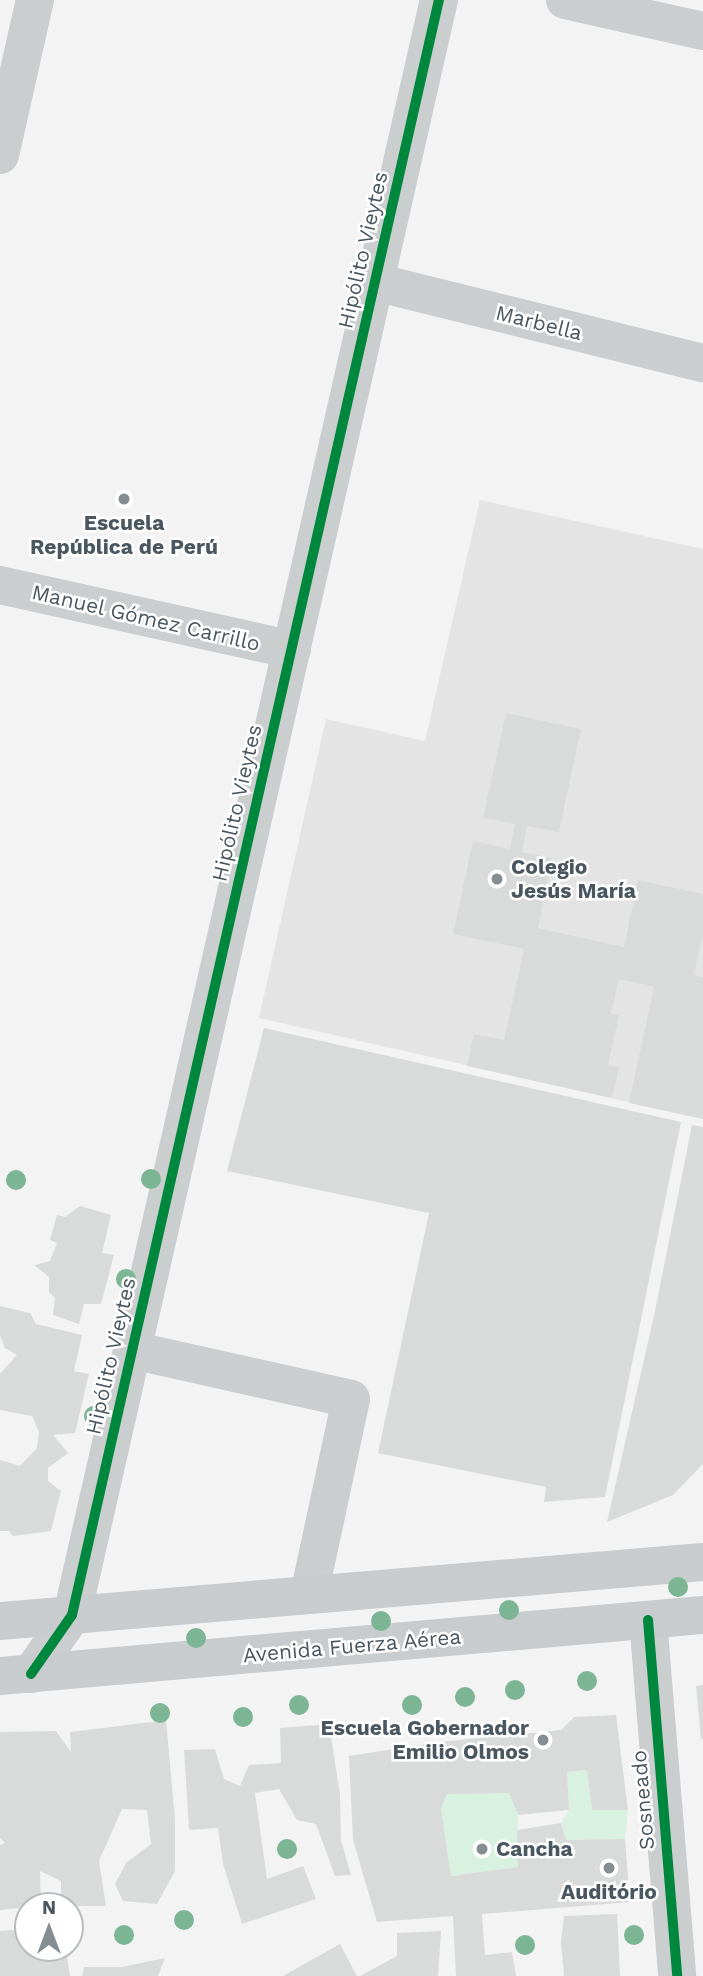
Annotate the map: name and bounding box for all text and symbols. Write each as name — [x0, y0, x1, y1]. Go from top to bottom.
street label: Hipólito Vieytes — [333, 169, 393, 331]
street label: Marbella — [493, 300, 585, 346]
marker: Escuela República de Perú — [116, 491, 132, 507]
place label: Escuela República de Perú — [30, 510, 218, 560]
street label: Manuel Gómez Carrillo — [29, 579, 263, 657]
street label: Hipólito Vieytes — [207, 722, 267, 884]
place label: Colegio Jesús María — [511, 854, 636, 904]
marker: Colegio Jesús María — [489, 871, 505, 887]
street label: Hipólito Vieytes — [81, 1275, 141, 1437]
street label: Avenida Fuerza Aérea — [241, 1624, 463, 1668]
place label: Escuela Gobernador Emilio Olmos — [320, 1715, 529, 1765]
marker: Escuela Gobernador Emilio Olmos — [535, 1732, 551, 1748]
street label: Sosneado — [626, 1749, 660, 1851]
place label: Cancha — [496, 1836, 573, 1862]
marker: Cancha — [474, 1841, 490, 1857]
marker: Auditório — [601, 1860, 617, 1876]
place label: Auditório — [561, 1879, 657, 1905]
north arrow — [14, 1892, 84, 1962]
text: N — [42, 1896, 56, 1919]

